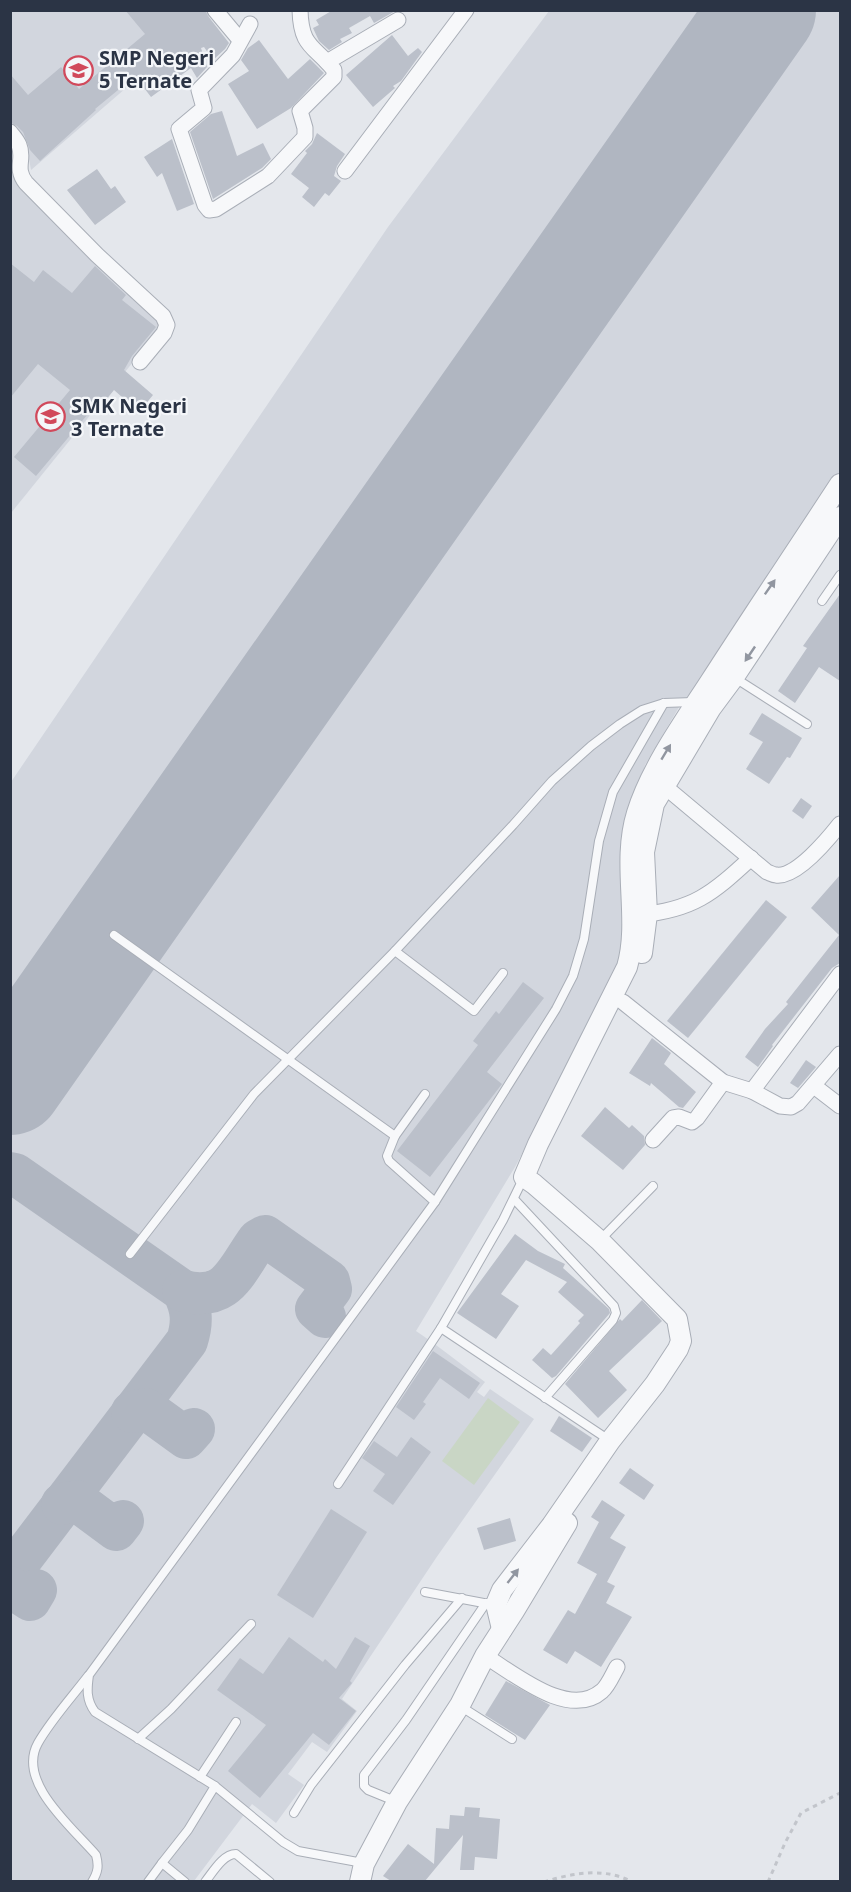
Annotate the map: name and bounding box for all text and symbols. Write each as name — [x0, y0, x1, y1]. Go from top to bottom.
place label: SMP Negeri 5 Ternate — [99, 44, 214, 94]
school or university icon: SMP Negeri 5 Ternate — [62, 54, 94, 86]
place label: SMK Negeri 3 Ternate — [71, 392, 187, 442]
school or university icon: SMK Negeri 3 Ternate — [34, 401, 66, 433]
one-way arrow — [764, 580, 776, 596]
one-way arrow — [744, 645, 756, 661]
one-way arrow — [661, 744, 672, 760]
one-way arrow — [506, 1568, 519, 1584]

